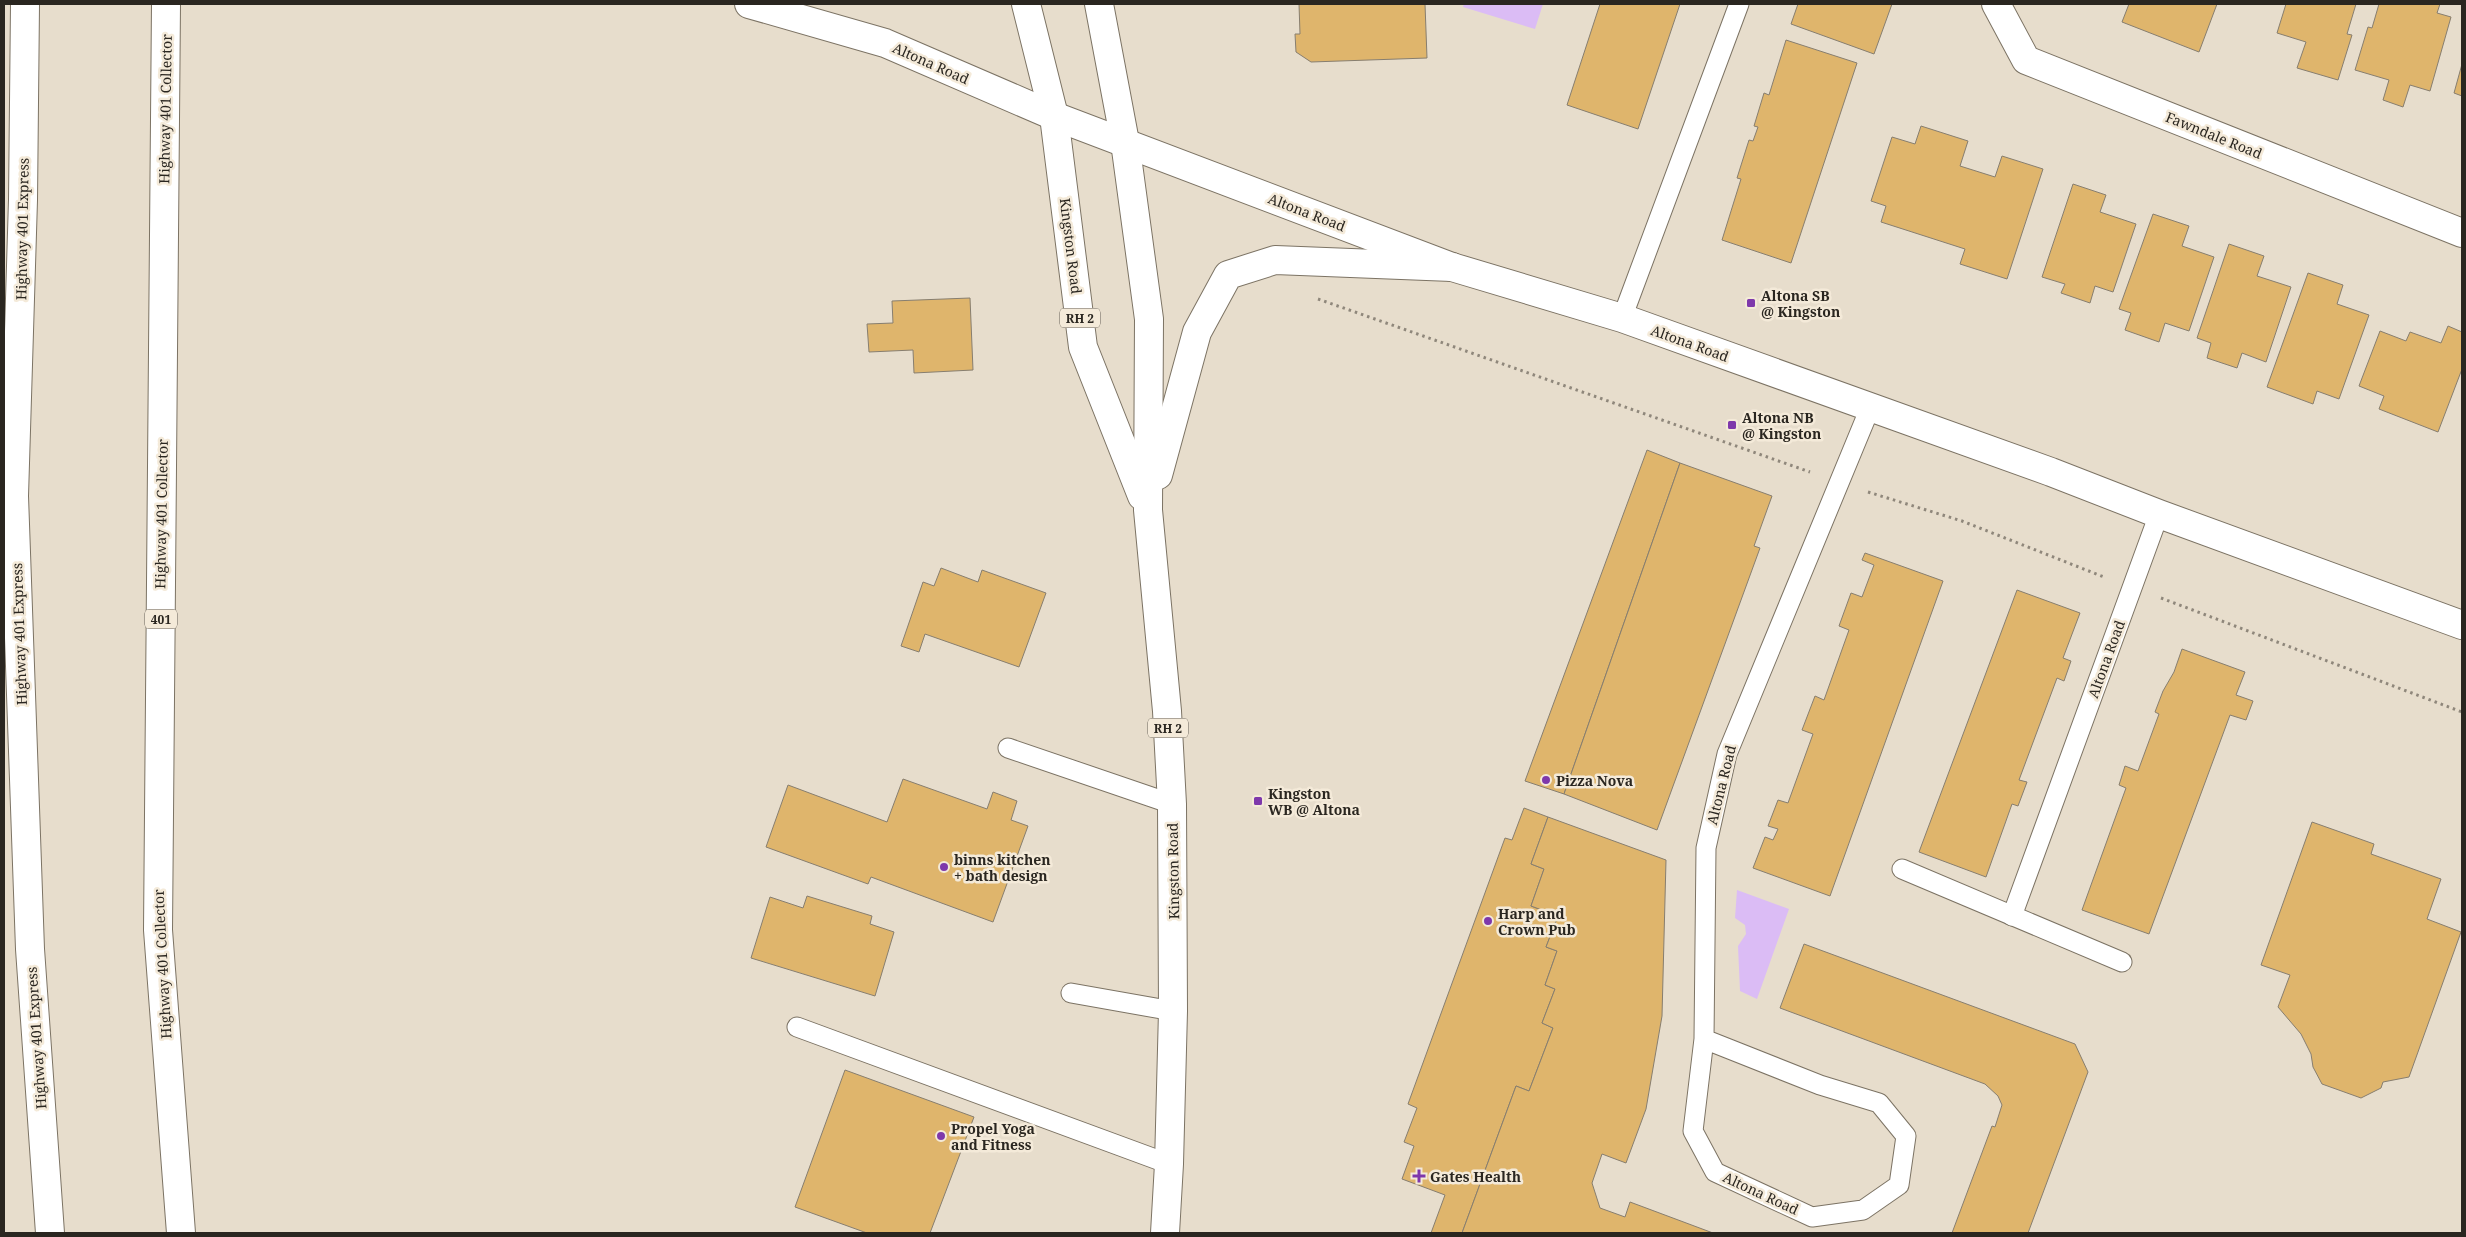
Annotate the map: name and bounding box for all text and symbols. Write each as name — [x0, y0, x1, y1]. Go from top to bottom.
street label: Highway 401 Collector — [154, 34, 176, 184]
street label: Altona Road — [890, 38, 972, 88]
street label: Fawndale Road — [2163, 107, 2265, 163]
street label: Highway 401 Express — [11, 158, 33, 300]
street label: Altona Road — [1266, 189, 1349, 236]
street label: Kingston Road — [1056, 197, 1086, 295]
place label: Altona SB @ Kingston — [1761, 286, 1840, 321]
marker: Altona SB @ Kingston — [1745, 297, 1757, 309]
road number: RH 2 — [1060, 308, 1100, 328]
street label: Altona Road — [1648, 320, 1732, 366]
place label: Altona NB @ Kingston — [1742, 408, 1821, 443]
marker: Altona NB @ Kingston — [1726, 419, 1738, 431]
street label: Highway 401 Collector — [150, 439, 172, 589]
street label: Highway 401 Express — [7, 562, 31, 706]
road number: 401 — [145, 610, 177, 628]
street label: Altona Road — [2083, 617, 2129, 701]
road number: RH 2 — [1148, 718, 1188, 738]
street label: Altona Road — [1702, 743, 1740, 827]
place label: Pizza Nova — [1556, 771, 1633, 790]
marker: Pizza Nova — [1540, 774, 1552, 786]
place label: Kingston WB @ Altona — [1268, 784, 1360, 819]
marker: Kingston WB @ Altona — [1252, 795, 1264, 807]
street label: Kingston Road — [1163, 822, 1183, 919]
place label: binns kitchen + bath design — [954, 850, 1051, 885]
marker: binns kitchen + bath design — [938, 861, 950, 873]
street label: Highway 401 Collector — [149, 888, 175, 1039]
place label: Harp and Crown Pub — [1498, 904, 1576, 939]
marker: Harp and Crown Pub — [1482, 915, 1494, 927]
street label: Highway 401 Express — [22, 966, 50, 1110]
place label: Propel Yoga and Fitness — [951, 1119, 1035, 1154]
marker: Propel Yoga and Fitness — [935, 1130, 947, 1142]
place label: Gates Health — [1430, 1167, 1521, 1186]
street label: Altona Road — [1720, 1167, 1802, 1219]
marker: Gates Health — [1412, 1169, 1426, 1183]

